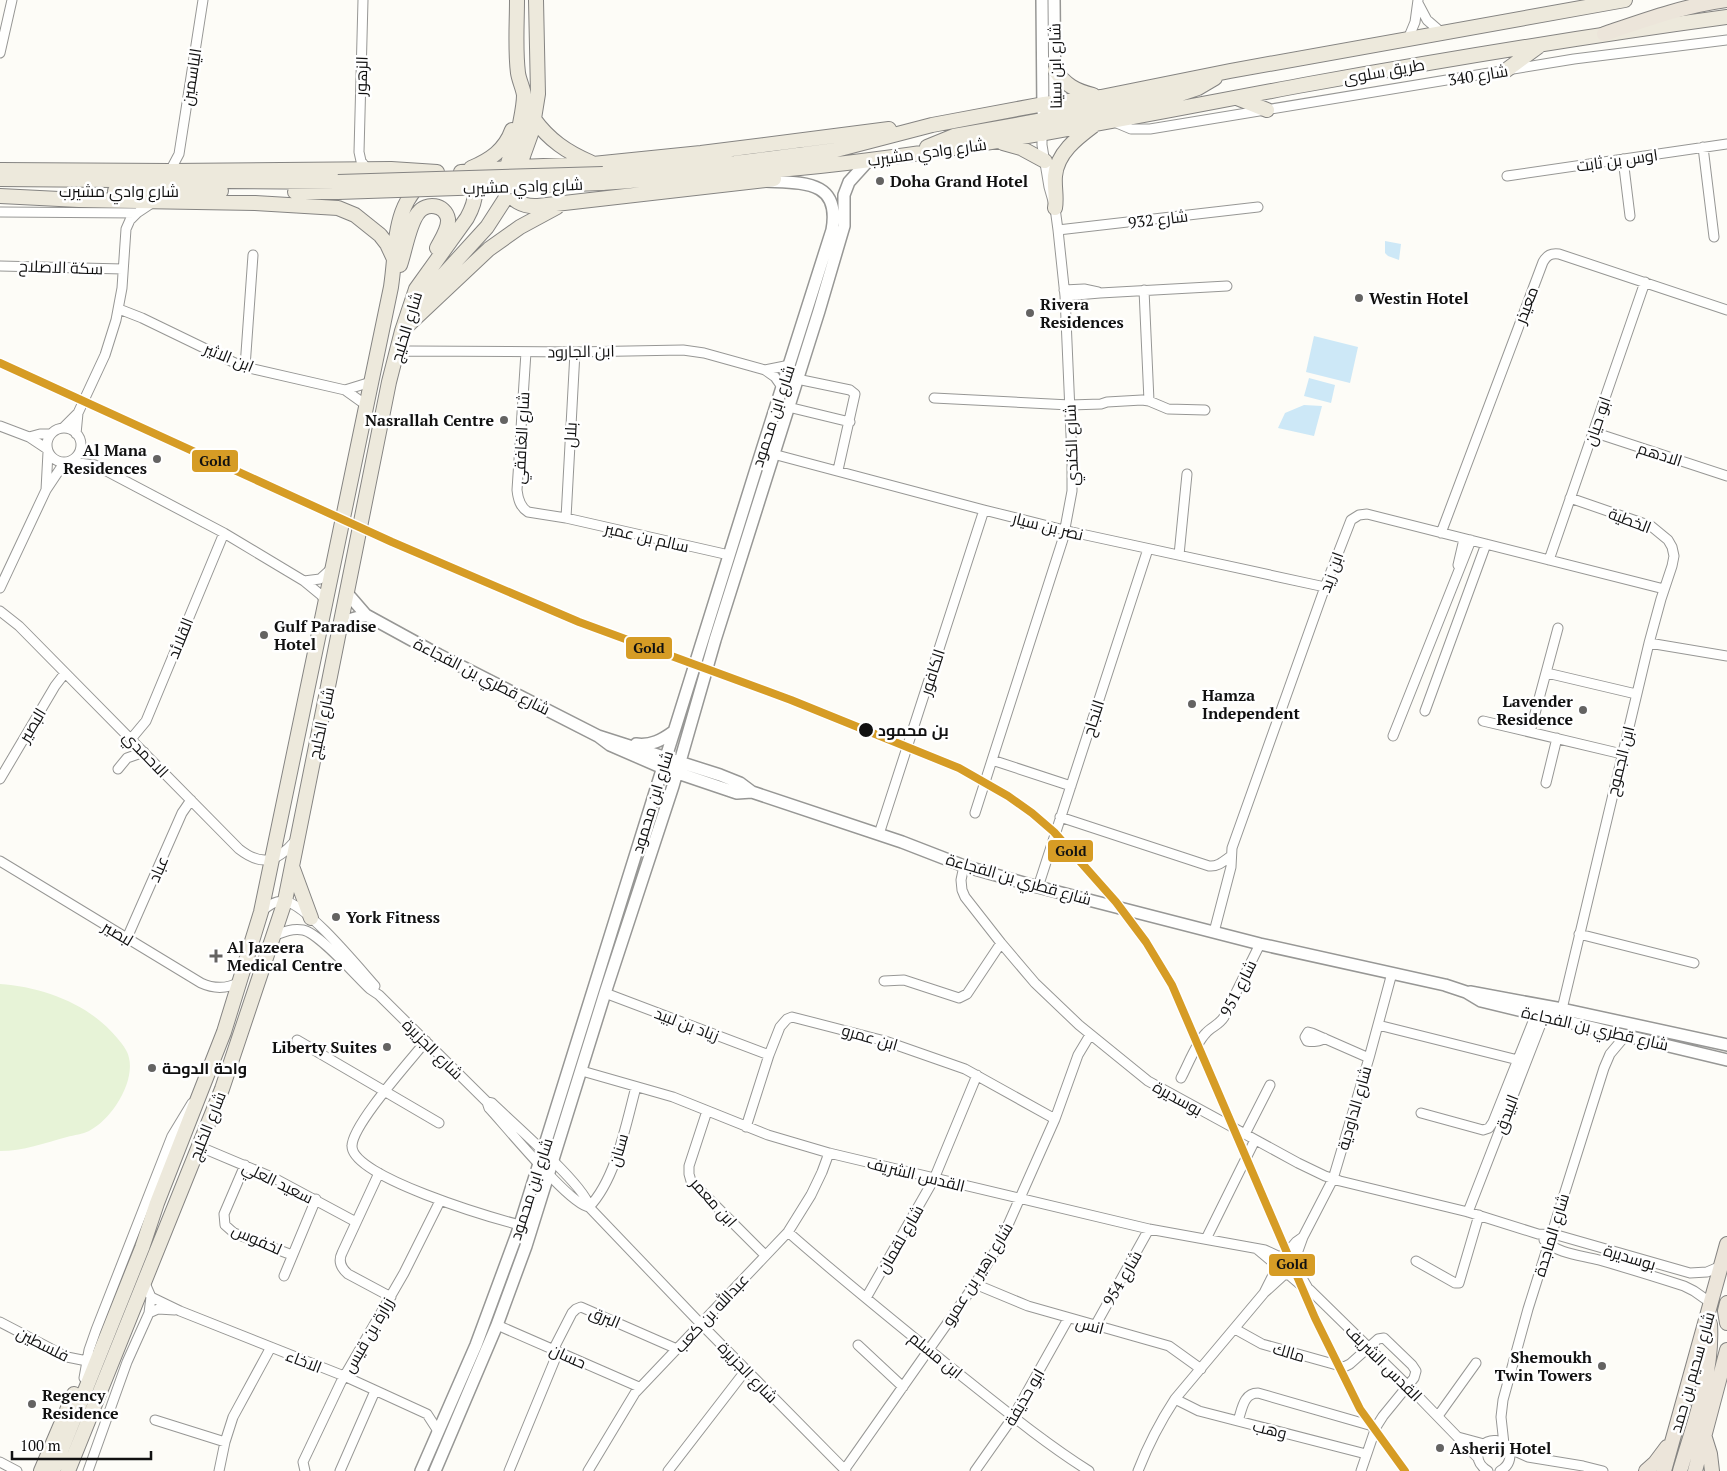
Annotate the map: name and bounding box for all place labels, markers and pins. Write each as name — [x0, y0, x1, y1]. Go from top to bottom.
place label: Doha Grand Hotel — [890, 170, 1028, 192]
marker: Doha Grand Hotel — [874, 175, 886, 187]
place label: Westin Hotel — [1369, 287, 1468, 309]
marker: Westin Hotel — [1353, 292, 1365, 304]
place label: Rivera Residences — [1040, 293, 1124, 333]
marker: Rivera Residences — [1024, 307, 1036, 319]
place label: Nasrallah Centre — [365, 409, 494, 431]
marker: Nasrallah Centre — [498, 414, 510, 426]
place label: Al Mana Residences — [63, 439, 147, 479]
marker: Al Mana Residences — [151, 453, 163, 465]
place label: Gulf Paradise Hotel — [274, 615, 377, 655]
marker: Gulf Paradise Hotel — [258, 629, 270, 641]
place label: Hamza Independent — [1202, 684, 1301, 724]
place label: Lavender Residence — [1497, 690, 1573, 730]
marker: Hamza Independent — [1186, 698, 1198, 710]
marker: Lavender Residence — [1577, 704, 1589, 716]
place label: بن محمود — [878, 719, 949, 741]
marker: بن محمود — [857, 721, 875, 739]
place label: York Fitness — [346, 906, 440, 928]
marker: York Fitness — [330, 911, 342, 923]
place label: Al Jazeera Medical Centre — [227, 936, 343, 976]
marker: Al Jazeera Medical Centre — [209, 949, 223, 963]
place label: Liberty Suites — [272, 1036, 377, 1058]
marker: Liberty Suites — [381, 1041, 393, 1053]
place label: واحة الدوحة — [162, 1057, 247, 1079]
marker: واحة الدوحة — [146, 1062, 158, 1074]
place label: Shemoukh Twin Towers — [1495, 1346, 1593, 1386]
marker: Shemoukh Twin Towers — [1596, 1360, 1608, 1372]
place label: Regency Residence — [42, 1384, 119, 1424]
marker: Regency Residence — [26, 1398, 38, 1410]
place label: Asherij Hotel — [1450, 1437, 1551, 1459]
marker: Asherij Hotel — [1434, 1442, 1446, 1454]

